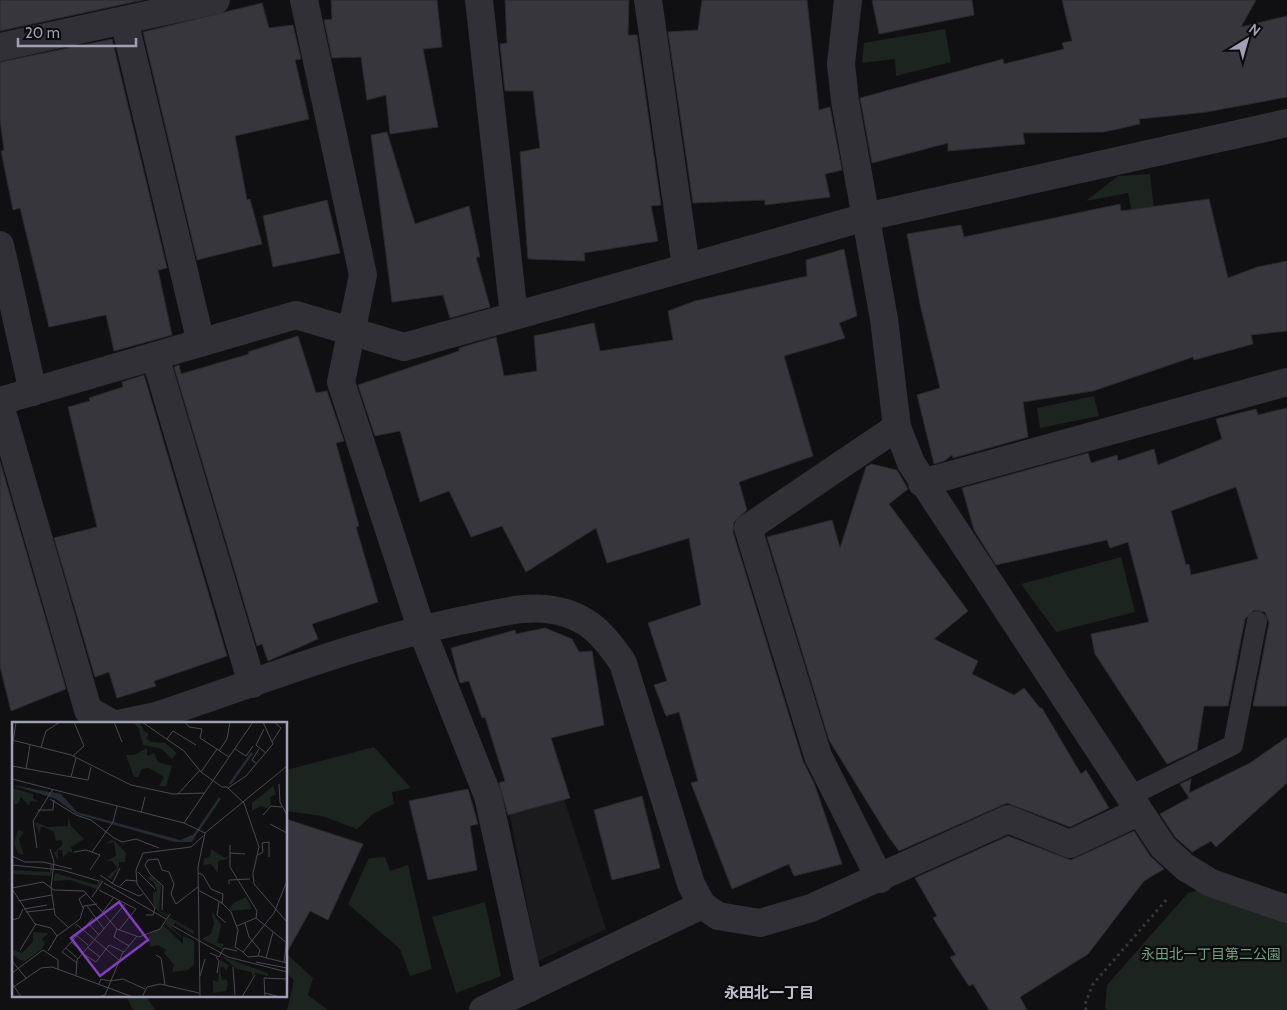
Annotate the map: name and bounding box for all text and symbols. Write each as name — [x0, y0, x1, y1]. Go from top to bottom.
scale bar — [18, 15, 135, 47]
north arrow — [1222, 15, 1272, 65]
text: N — [1245, 19, 1264, 40]
text: 20 m — [25, 24, 60, 42]
inset map — [12, 722, 288, 998]
park label: 永田北一丁目第二公園 — [1141, 945, 1281, 963]
district label: 永田北一丁目 — [724, 984, 814, 1002]

